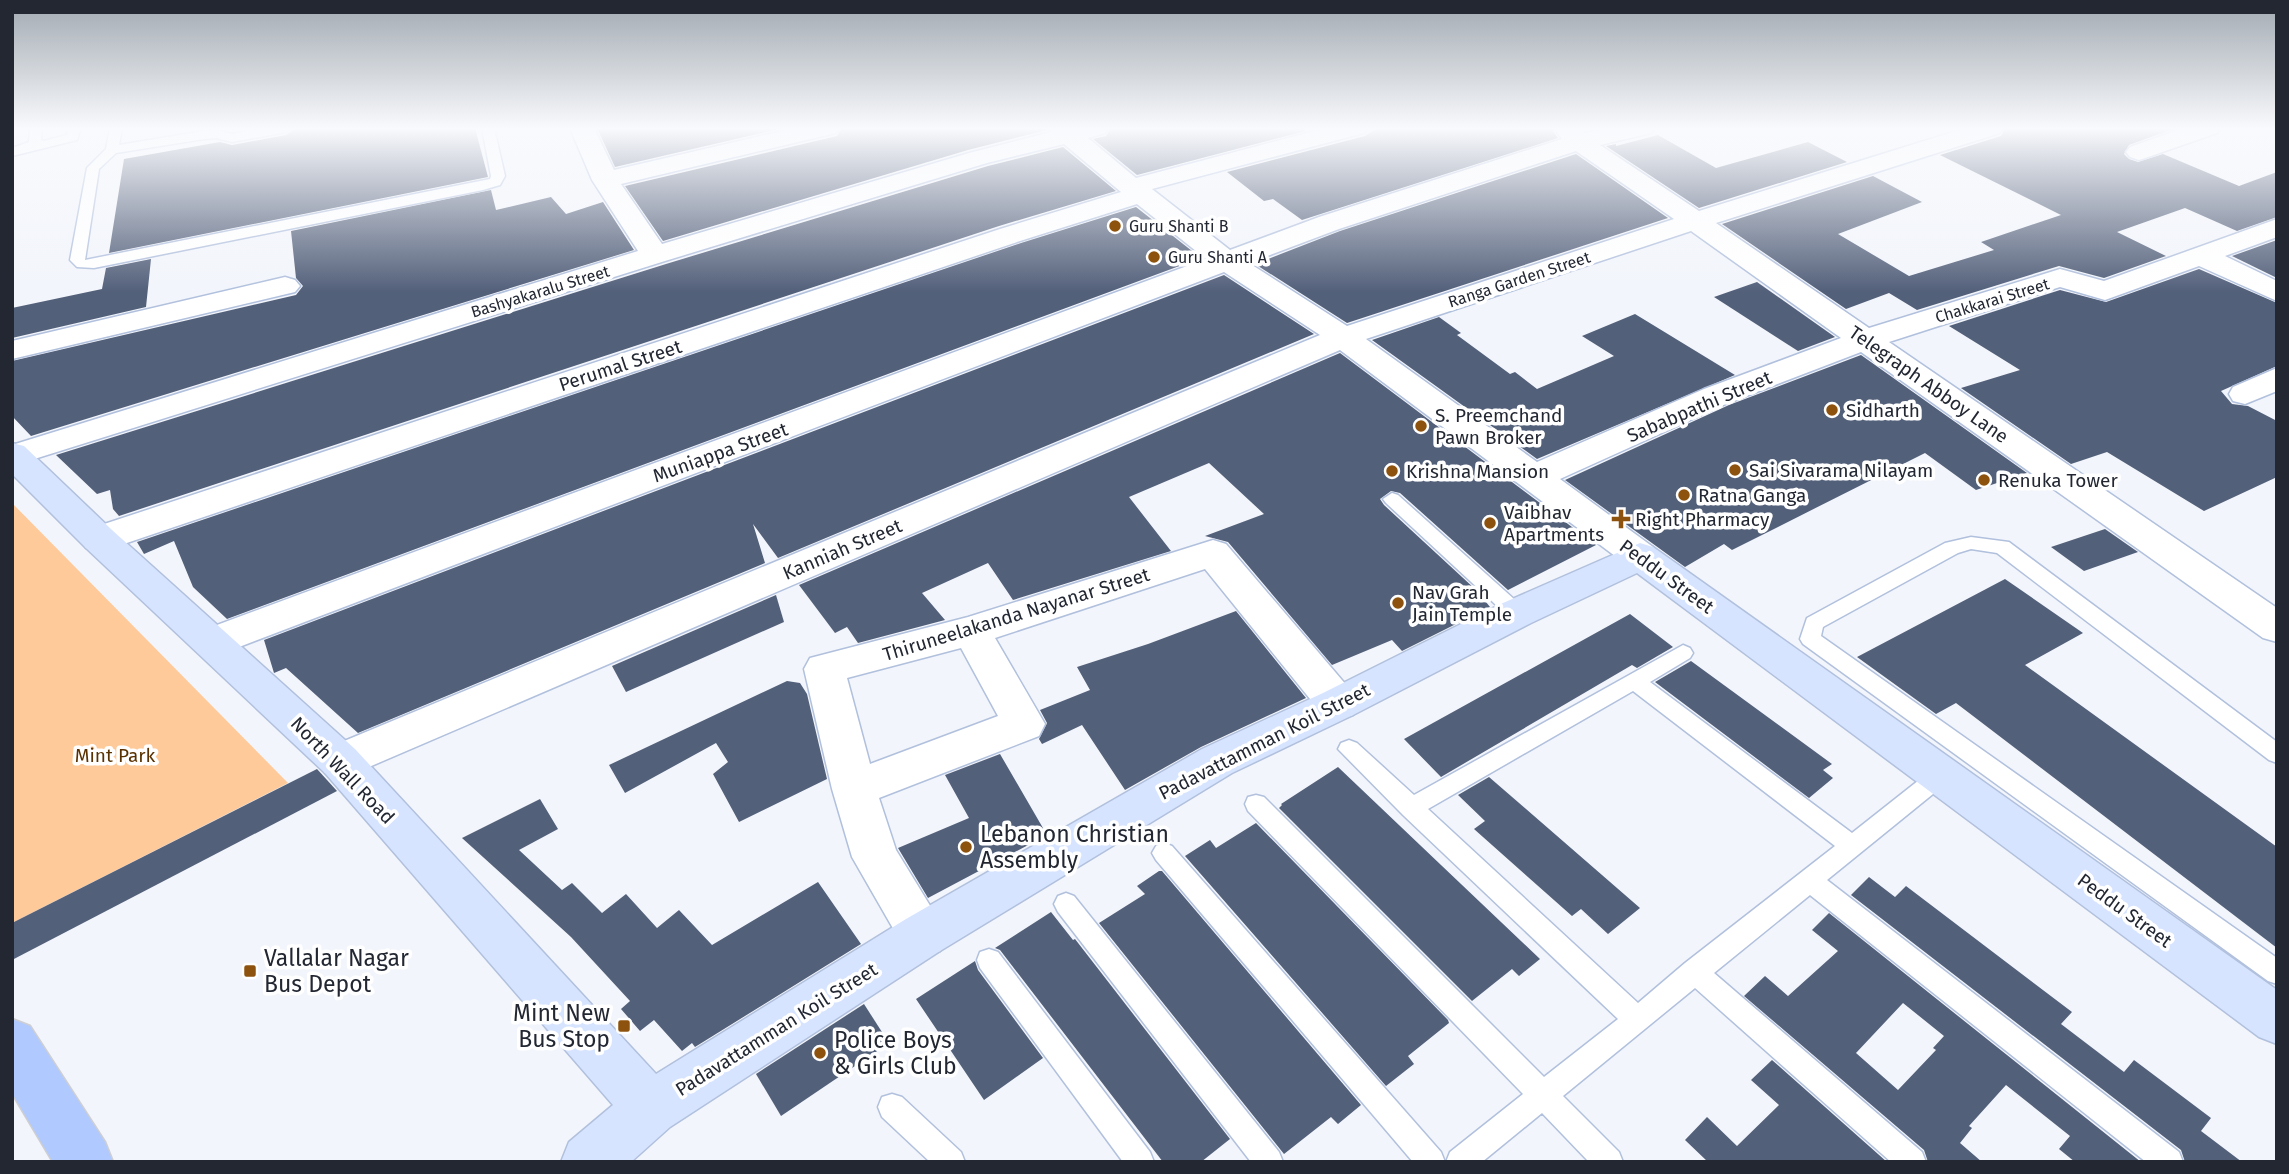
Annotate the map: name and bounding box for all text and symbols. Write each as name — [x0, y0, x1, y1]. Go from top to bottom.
place label: Guru Shanti B — [1129, 217, 1229, 236]
marker: Guru Shanti B — [1107, 218, 1123, 234]
street label: Ranga Garden Street — [1446, 247, 1593, 311]
place label: Guru Shanti A — [1168, 248, 1268, 267]
marker: Guru Shanti A — [1146, 249, 1162, 265]
street label: Bashyakaralu Street — [469, 261, 612, 322]
street label: Chakkarai Street — [1933, 274, 2052, 327]
street label: Telegraph Abboy Lane — [1845, 321, 2013, 448]
street label: Perumal Street — [556, 335, 685, 396]
street label: Sababpathi Street — [1623, 366, 1775, 447]
place label: Sidharth — [1846, 399, 1920, 422]
marker: Sidharth — [1824, 402, 1840, 418]
place label: S. Preemchand Pawn Broker — [1435, 404, 1562, 449]
street label: Muniappa Street — [650, 417, 791, 488]
marker: S. Preemchand Pawn Broker — [1413, 418, 1429, 434]
place label: Sai Sivarama Nilayam — [1749, 459, 1933, 482]
place label: Krishna Mansion — [1406, 460, 1549, 483]
marker: Sai Sivarama Nilayam — [1727, 462, 1743, 478]
marker: Krishna Mansion — [1384, 463, 1400, 479]
place label: Renuka Tower — [1998, 469, 2118, 492]
marker: Renuka Tower — [1976, 472, 1992, 488]
place label: Ratna Ganga — [1698, 484, 1806, 507]
marker: Ratna Ganga — [1676, 487, 1692, 503]
place label: Vaibhav Apartments — [1504, 501, 1604, 546]
place label: Right Pharmacy — [1635, 508, 1770, 531]
marker: Right Pharmacy — [1613, 511, 1629, 527]
street label: Kanniah Street — [779, 514, 905, 585]
marker: Vaibhav Apartments — [1482, 515, 1498, 531]
street label: Peddu Street — [1615, 534, 1719, 618]
street label: Thiruneelakanda Nayanar Street — [880, 563, 1152, 666]
place label: Nav Grah Jain Temple — [1412, 581, 1512, 626]
marker: Nav Grah Jain Temple — [1390, 595, 1406, 611]
street label: Padavattamman Koil Street — [1155, 678, 1374, 805]
street label: North Wall Road — [286, 712, 399, 829]
park label: Mint Park — [75, 744, 156, 767]
place label: Lebanon Christian Assembly — [980, 820, 1169, 874]
marker: Lebanon Christian Assembly — [958, 839, 974, 855]
street label: Peddu Street — [2073, 868, 2177, 952]
place label: Vallalar Nagar Bus Depot — [264, 944, 409, 998]
street label: Padavattamman Koil Street — [671, 958, 882, 1101]
marker: Vallalar Nagar Bus Depot — [242, 963, 258, 979]
place label: Mint New Bus Stop — [513, 999, 611, 1053]
marker: Mint New Bus Stop — [616, 1018, 632, 1034]
place label: Police Boys & Girls Club — [834, 1026, 957, 1080]
marker: Police Boys & Girls Club — [812, 1045, 828, 1061]

